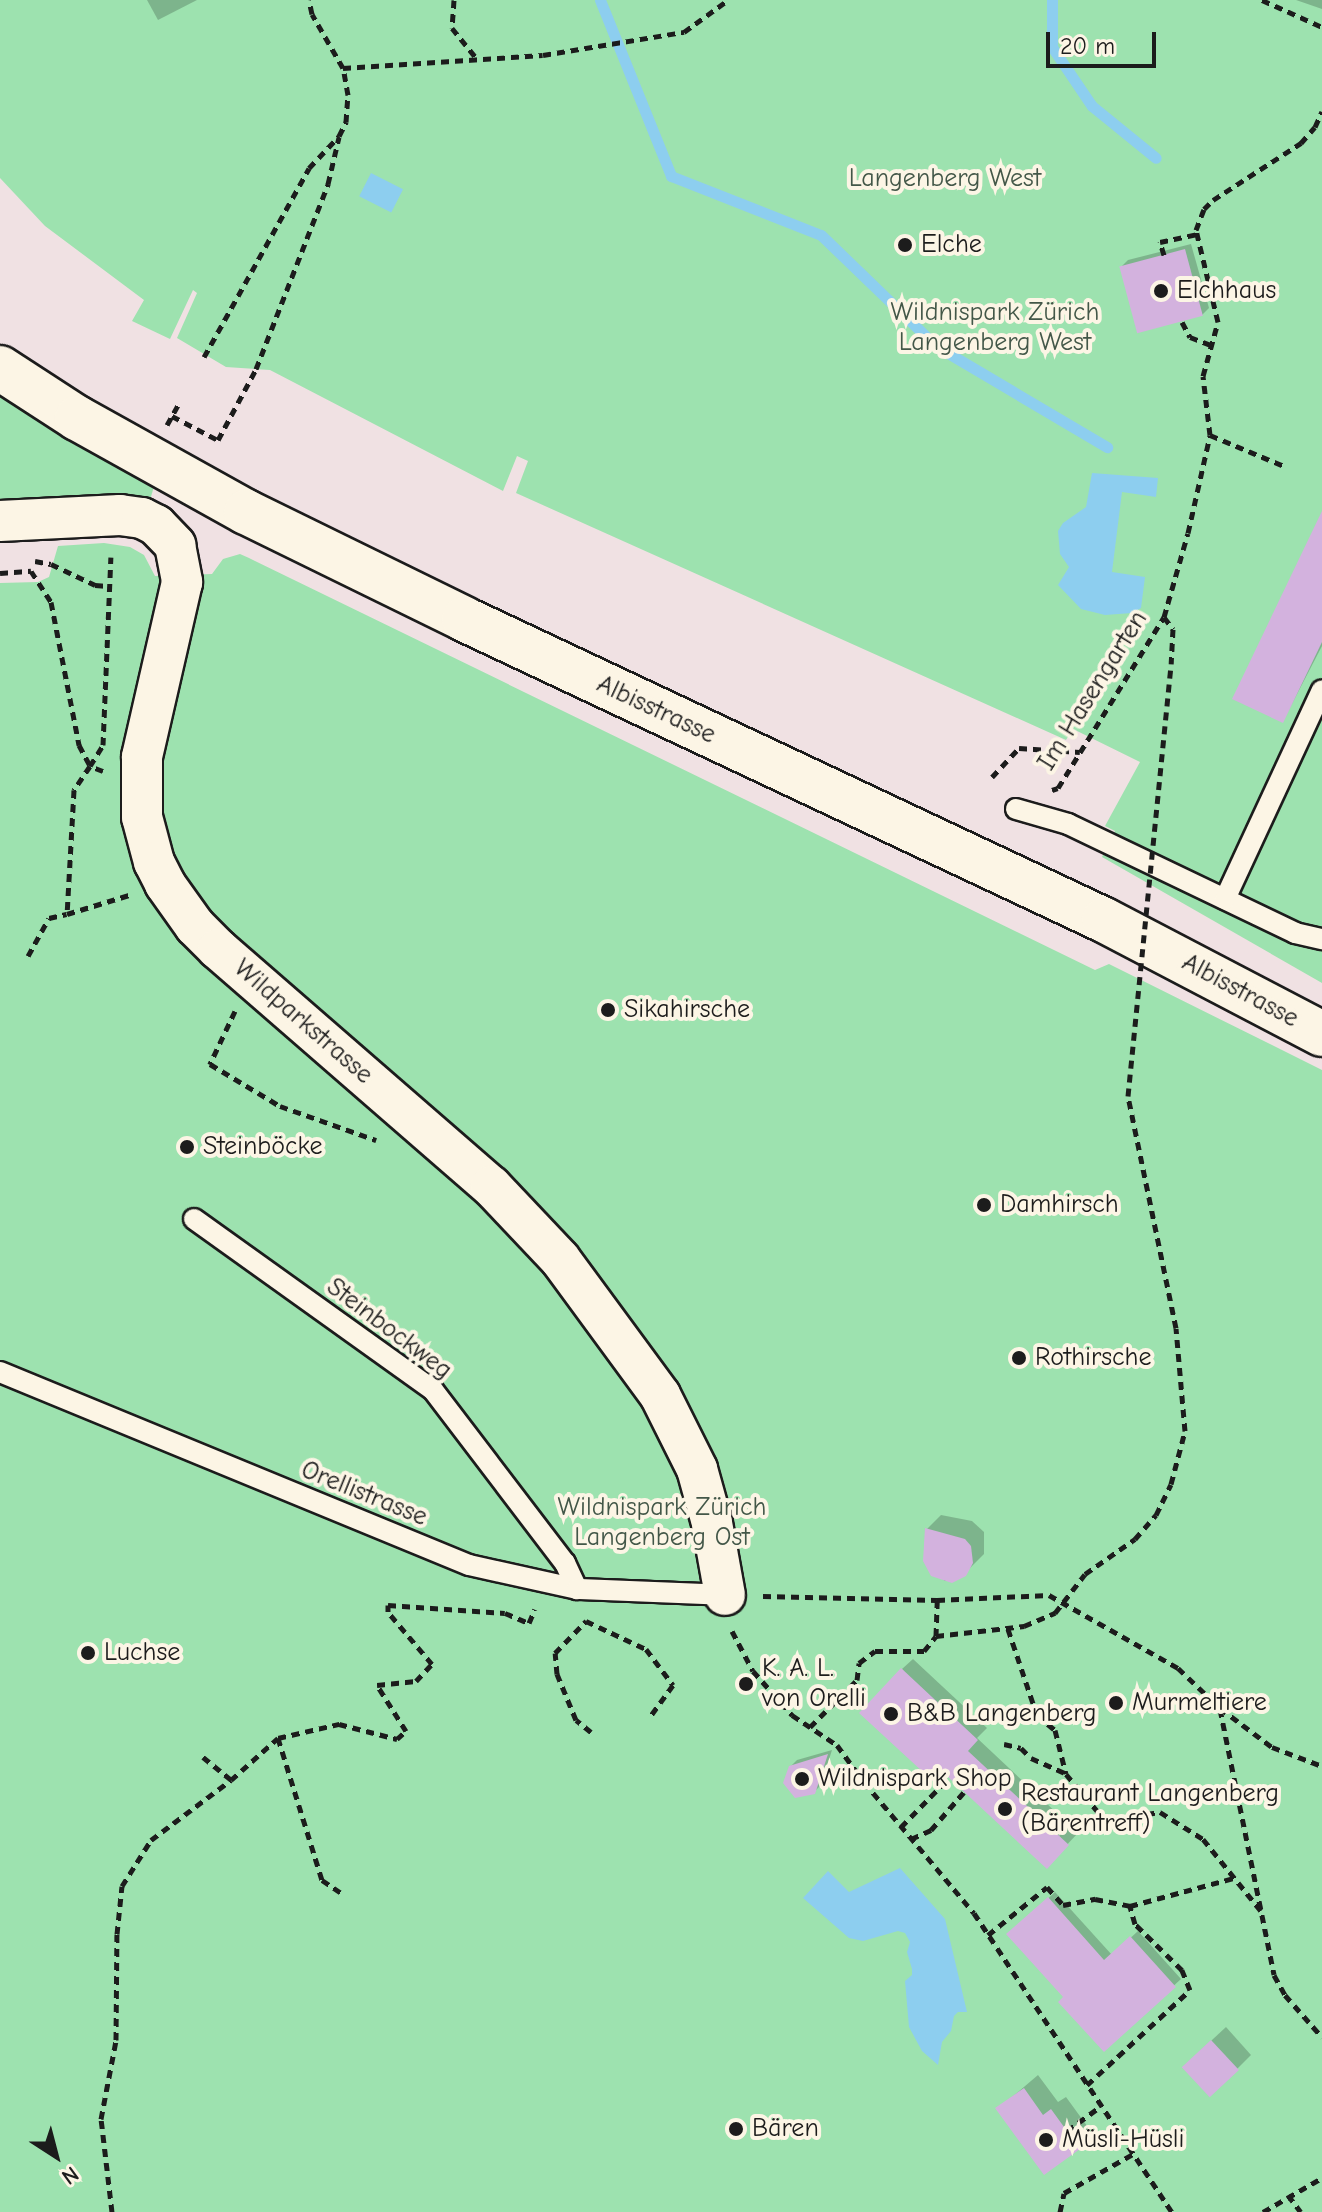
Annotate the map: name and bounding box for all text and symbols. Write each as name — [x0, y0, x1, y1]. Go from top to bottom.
scale bar — [1050, 16, 1160, 66]
text: 20 m — [1060, 32, 1115, 60]
park label: Langenberg West — [849, 163, 1041, 195]
place label: Elche — [921, 229, 982, 261]
marker: Elche — [896, 236, 914, 254]
place label: Elchhaus — [1177, 275, 1276, 307]
marker: Elchhaus — [1152, 282, 1170, 300]
park label: Wildnispark Zürich Langenberg West — [891, 297, 1099, 358]
street label: Im Hasengarten — [1031, 605, 1155, 777]
street label: Albisstrasse — [592, 669, 720, 751]
street label: Albisstrasse — [1176, 947, 1304, 1035]
street label: Wildparkstrasse — [227, 953, 379, 1091]
place label: Sikahirsche — [624, 994, 750, 1026]
marker: Sikahirsche — [599, 1001, 617, 1019]
place label: Steinböcke — [203, 1131, 323, 1163]
marker: Steinböcke — [178, 1138, 196, 1156]
place label: Damhirsch — [1000, 1189, 1119, 1221]
marker: Damhirsch — [975, 1196, 993, 1214]
street label: Steinbockweg — [320, 1272, 458, 1386]
place label: Rothirsche — [1035, 1342, 1152, 1374]
marker: Rothirsche — [1010, 1349, 1028, 1367]
street label: Orellistrasse — [297, 1455, 431, 1533]
park label: Wildnispark Zürich Langenberg Ost — [558, 1492, 766, 1554]
place label: Luchse — [104, 1637, 180, 1669]
marker: Luchse — [79, 1644, 97, 1662]
place label: K. A. L. von Orelli — [762, 1653, 866, 1714]
marker: K. A. L. von Orelli — [737, 1675, 755, 1693]
place label: Murmeltiere — [1132, 1687, 1267, 1719]
marker: Murmeltiere — [1107, 1694, 1125, 1712]
place label: B&B Langenberg — [907, 1698, 1096, 1730]
marker: B&B Langenberg — [882, 1705, 900, 1723]
place label: Wildnispark Shop — [818, 1763, 1012, 1795]
marker: Wildnispark Shop — [793, 1770, 811, 1788]
place label: Restaurant Langenberg (Bärentreff) — [1021, 1778, 1279, 1840]
marker: Restaurant Langenberg (Bärentreff) — [996, 1800, 1014, 1818]
place label: Bären — [752, 2113, 819, 2145]
north arrow — [16, 2116, 96, 2196]
marker: Bären — [727, 2120, 745, 2138]
place label: Müsli-Hüsli — [1062, 2124, 1184, 2156]
marker: Müsli-Hüsli — [1037, 2131, 1055, 2149]
text: N — [57, 2161, 84, 2190]

